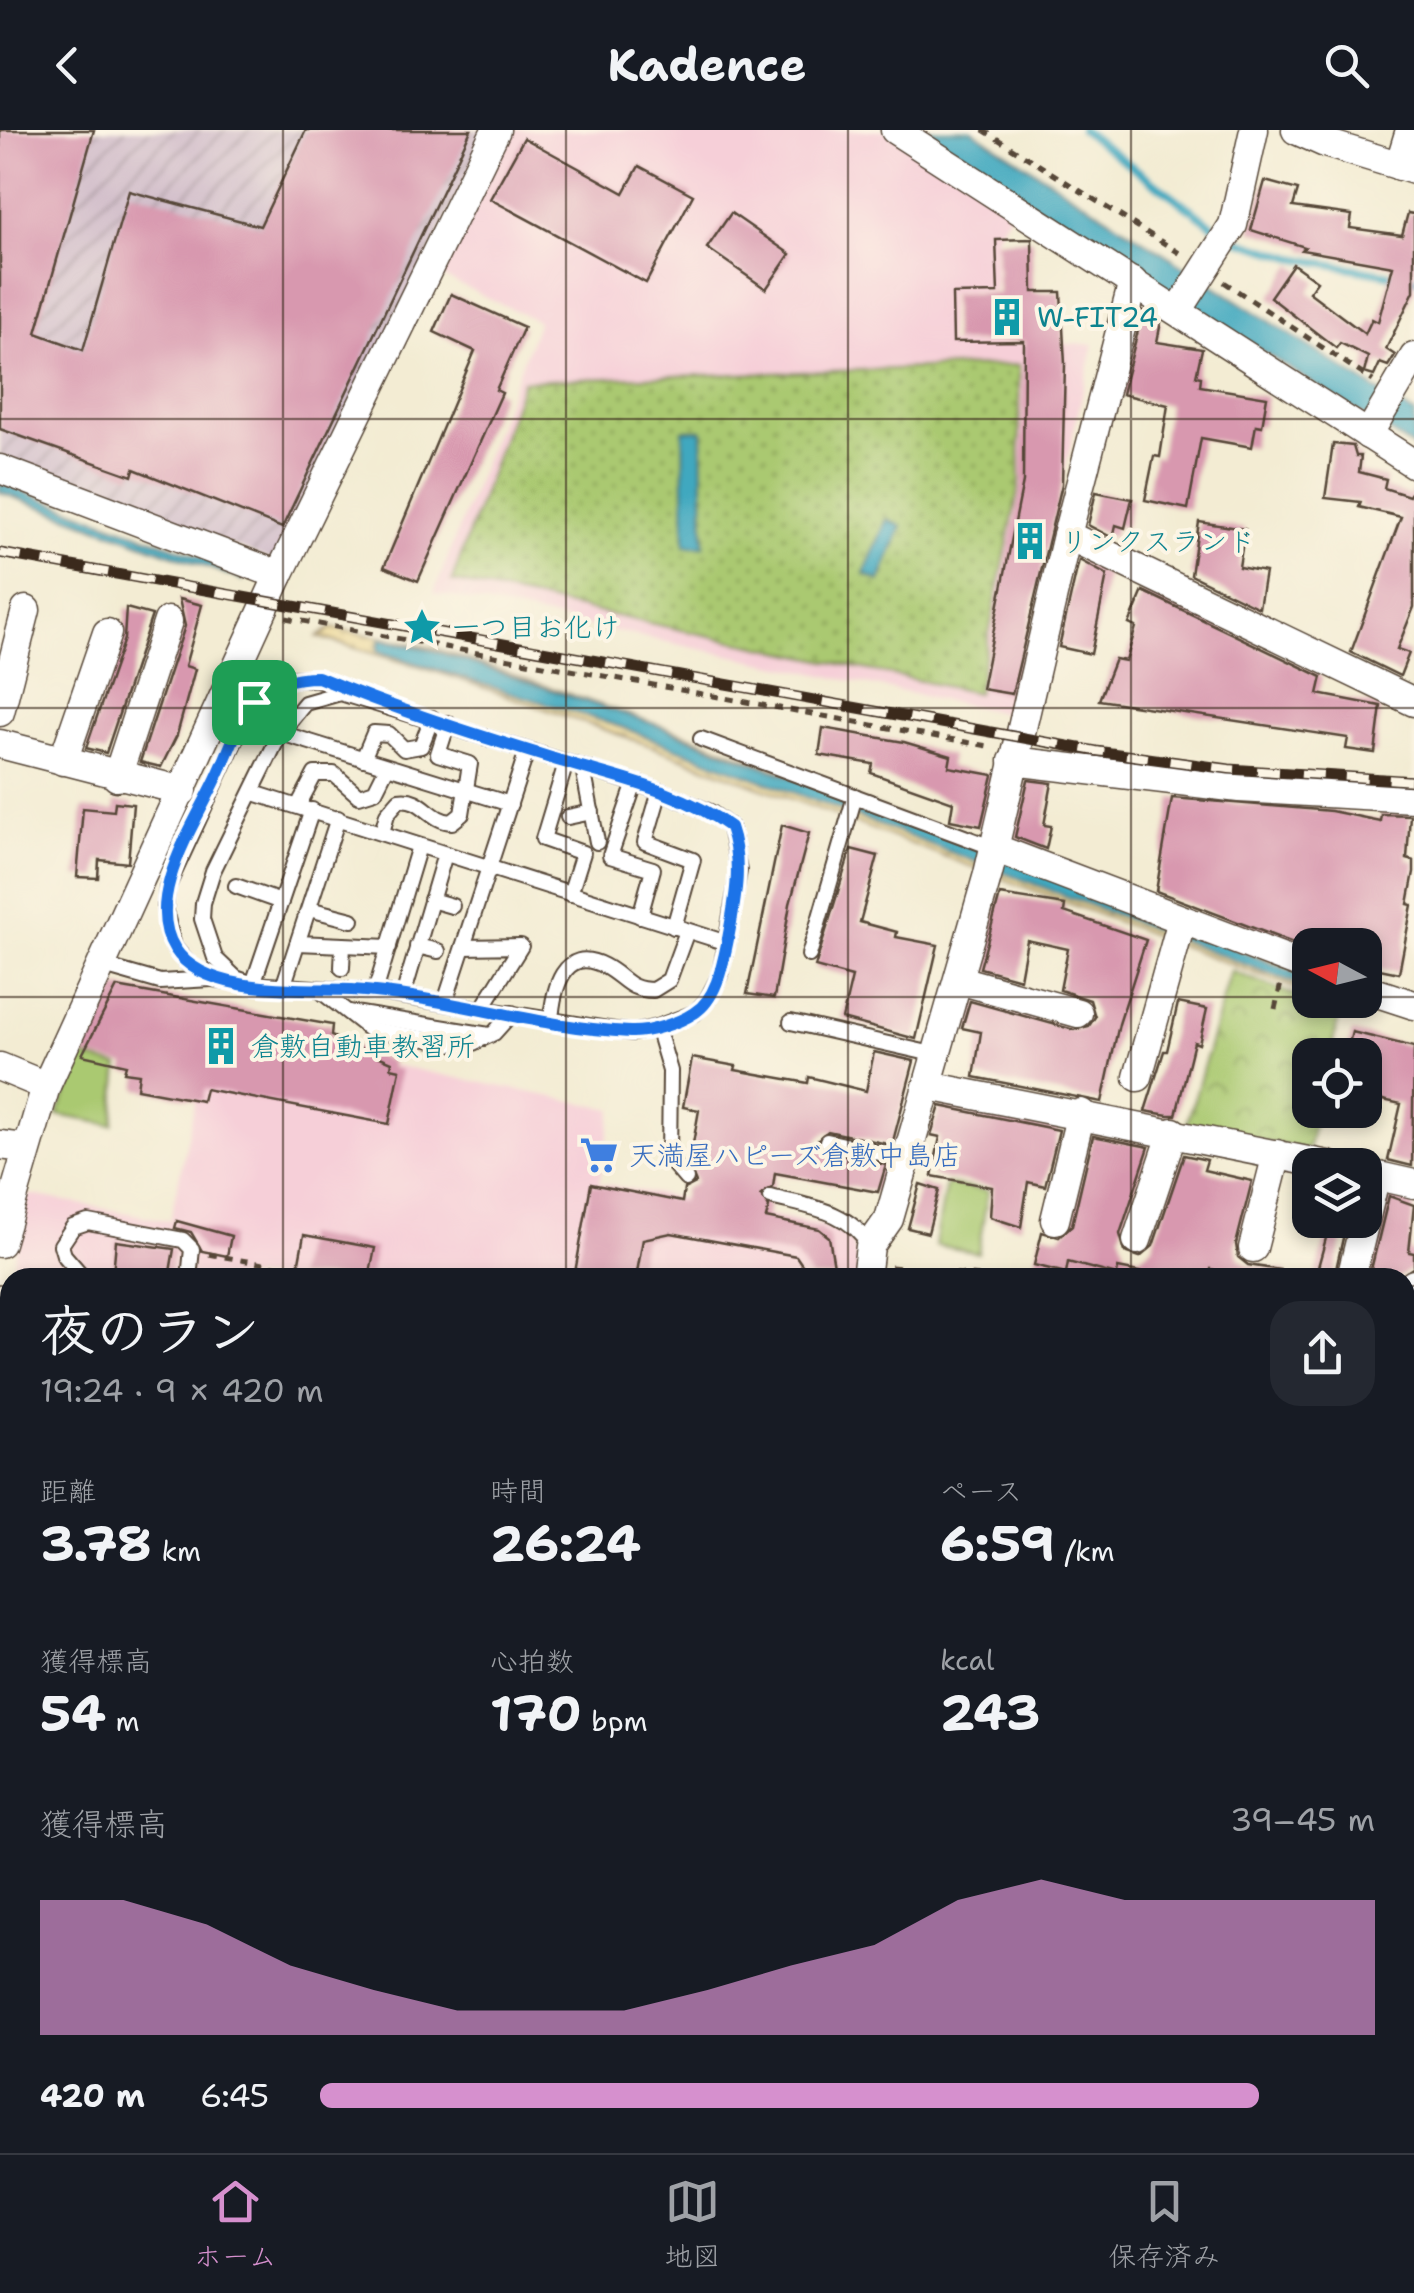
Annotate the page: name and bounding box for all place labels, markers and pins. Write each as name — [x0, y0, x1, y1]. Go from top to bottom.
building icon: W-FIT24 — [986, 296, 1028, 338]
place label: W-FIT24 — [1037, 298, 1158, 336]
building icon: リンクスランド — [1009, 520, 1051, 562]
place label: リンクスランド — [1060, 522, 1255, 560]
place icon: 一つ目お化け — [401, 606, 443, 648]
place label: 一つ目お化け — [452, 608, 620, 646]
pin — [212, 660, 297, 745]
building icon: 倉敷自動車教習所 — [200, 1025, 242, 1067]
place label: 倉敷自動車教習所 — [251, 1027, 475, 1065]
supermarket icon: 天満屋ハピーズ倉敷中島店 — [578, 1134, 620, 1176]
place label: 天満屋ハピーズ倉敷中島店 — [629, 1136, 961, 1174]

